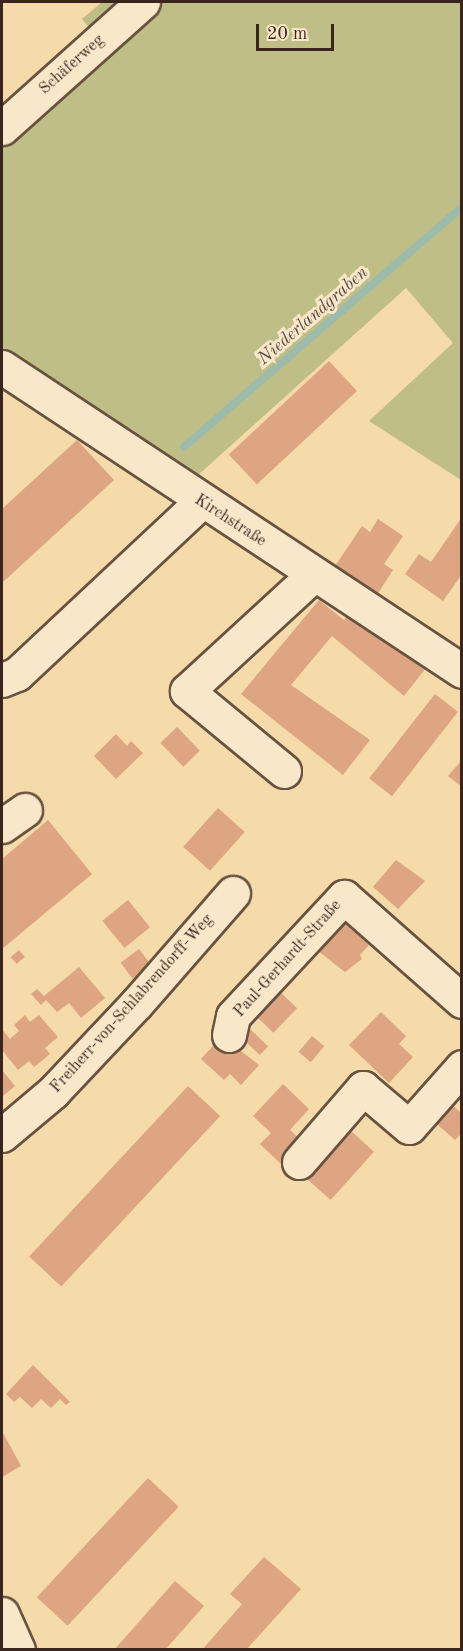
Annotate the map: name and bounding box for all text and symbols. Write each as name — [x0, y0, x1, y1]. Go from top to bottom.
scale bar — [259, 12, 337, 50]
text: 20 m — [267, 25, 307, 43]
street label: Schäferweg — [36, 31, 108, 99]
water label: Niederlandgraben — [253, 262, 373, 370]
street label: Kirchstraße — [191, 491, 269, 551]
street label: Paul-Gerhardt-Straße — [230, 896, 346, 1022]
street label: Freiherr-von-Schlabrendorff-Weg — [47, 911, 217, 1097]

